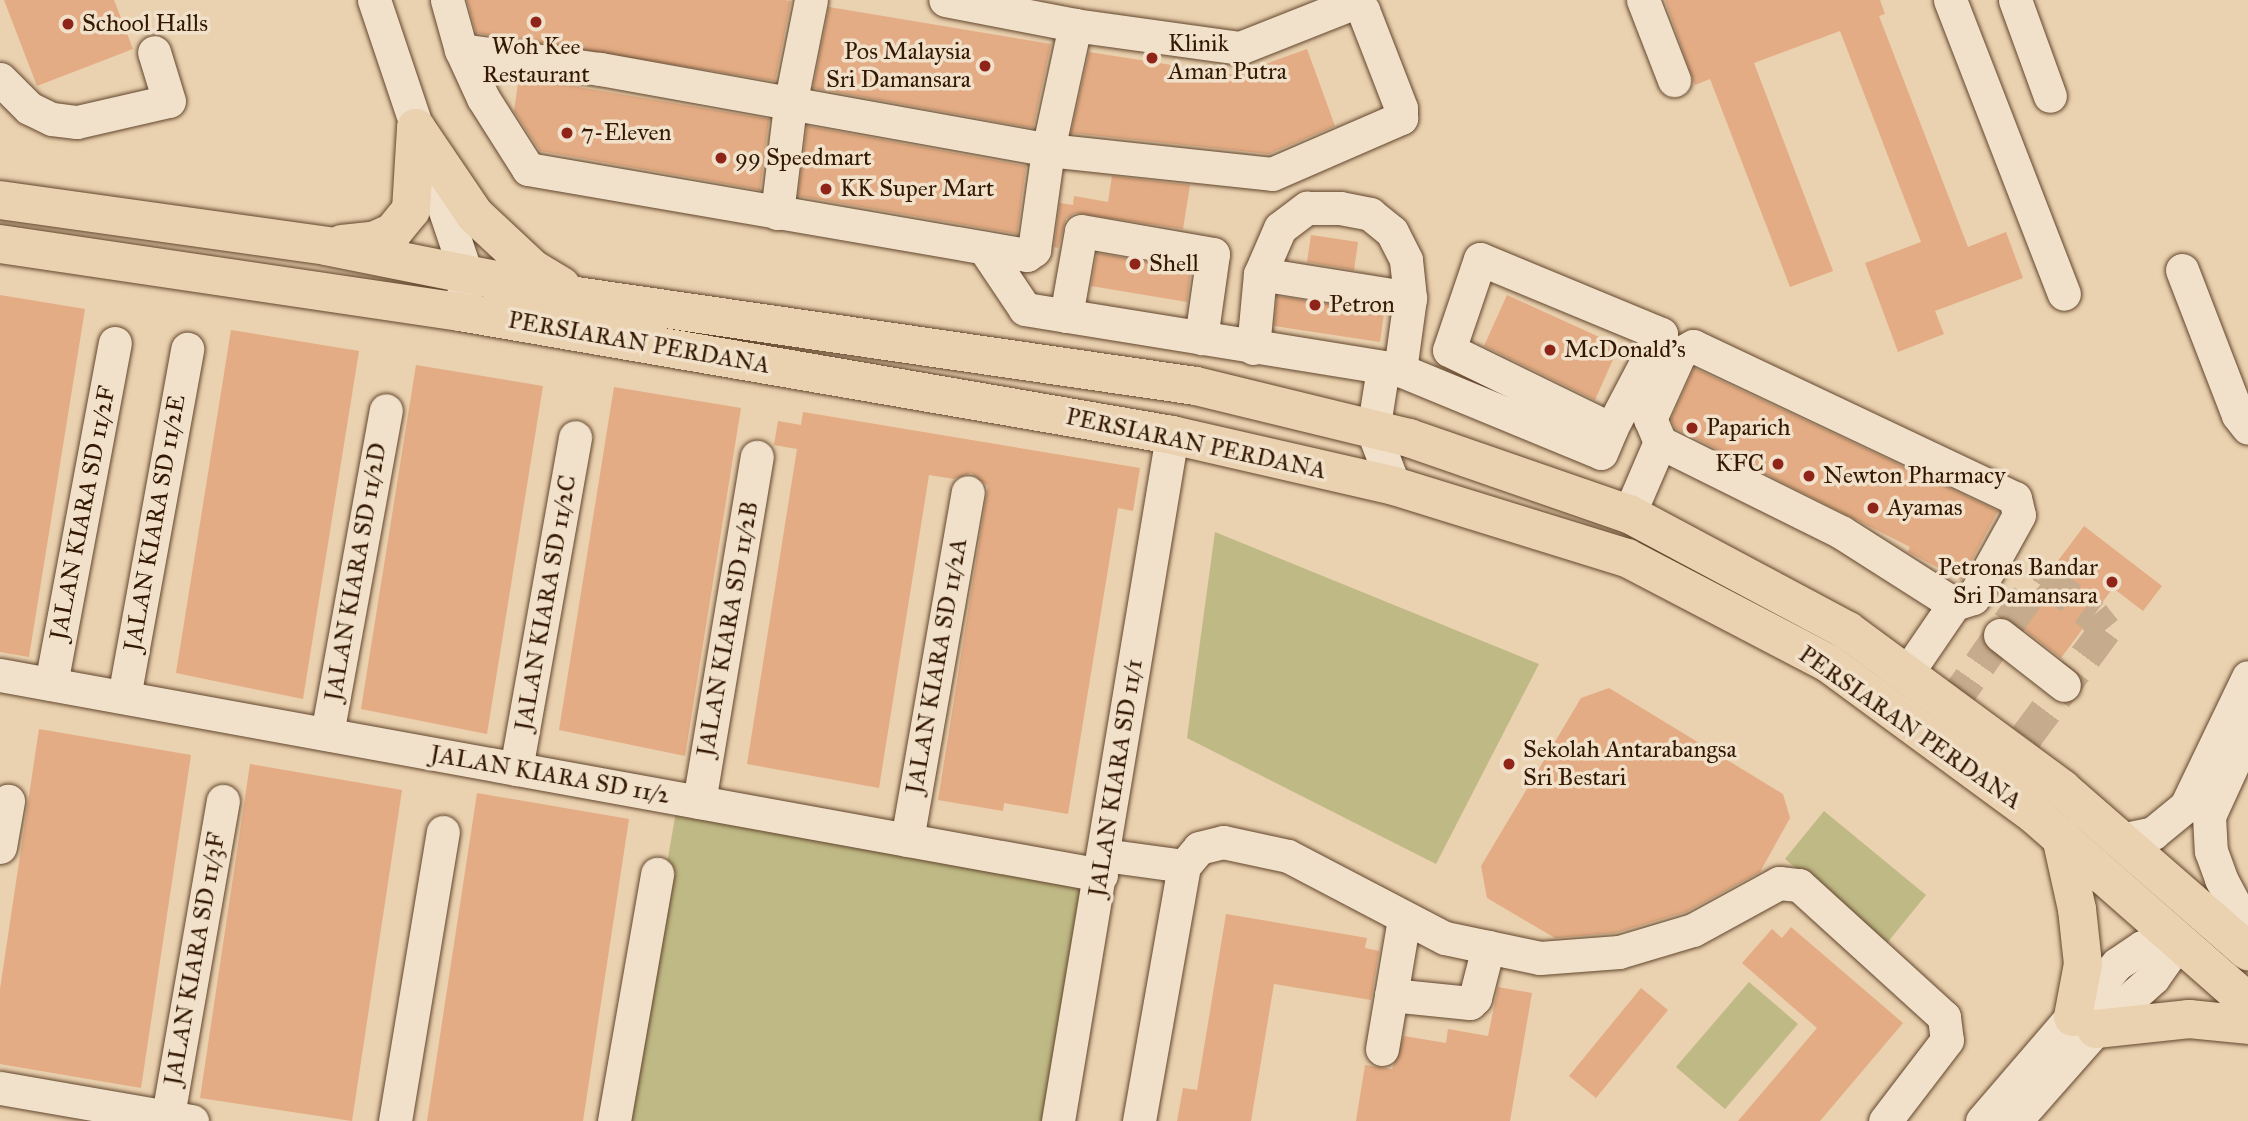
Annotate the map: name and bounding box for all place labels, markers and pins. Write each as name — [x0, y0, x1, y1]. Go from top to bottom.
place label: School Halls — [82, 10, 208, 38]
marker: Woh Kee Restaurant — [528, 14, 544, 30]
marker: School Halls — [60, 16, 76, 32]
place label: Klinik Aman Putra — [1168, 30, 1287, 86]
place label: Woh Kee Restaurant — [482, 33, 590, 89]
place label: Pos Malaysia Sri Damansara — [826, 38, 971, 94]
marker: Klinik Aman Putra — [1142, 48, 1162, 68]
marker: Pos Malaysia Sri Damansara — [977, 58, 993, 74]
place label: 7-Eleven — [581, 119, 671, 147]
marker: 7-Eleven — [559, 125, 575, 141]
place label: 99 Speedmart — [735, 144, 872, 172]
marker: 99 Speedmart — [713, 150, 729, 166]
place label: KK Super Mart — [840, 175, 994, 203]
marker: KK Super Mart — [818, 181, 834, 197]
place label: Shell — [1149, 250, 1199, 278]
marker: Shell — [1127, 256, 1143, 272]
place label: Petron — [1329, 291, 1395, 319]
marker: Petron — [1307, 297, 1323, 313]
place label: McDonald's — [1564, 336, 1686, 364]
marker: McDonald's — [1542, 342, 1558, 358]
place label: Paparich — [1706, 414, 1791, 442]
marker: Paparich — [1684, 420, 1700, 436]
place label: KFC — [1715, 450, 1764, 478]
marker: KFC — [1770, 456, 1786, 472]
place label: Newton Pharmacy — [1823, 462, 2005, 490]
marker: Newton Pharmacy — [1801, 468, 1817, 484]
place label: Ayamas — [1887, 494, 1963, 522]
marker: Ayamas — [1865, 500, 1881, 516]
place label: Petronas Bandar Sri Damansara — [1938, 554, 2098, 610]
marker: Petronas Bandar Sri Damansara — [2104, 574, 2120, 590]
place label: Sekolah Antarabangsa Sri Bestari — [1523, 736, 1737, 792]
marker: Sekolah Antarabangsa Sri Bestari — [1501, 756, 1517, 772]

